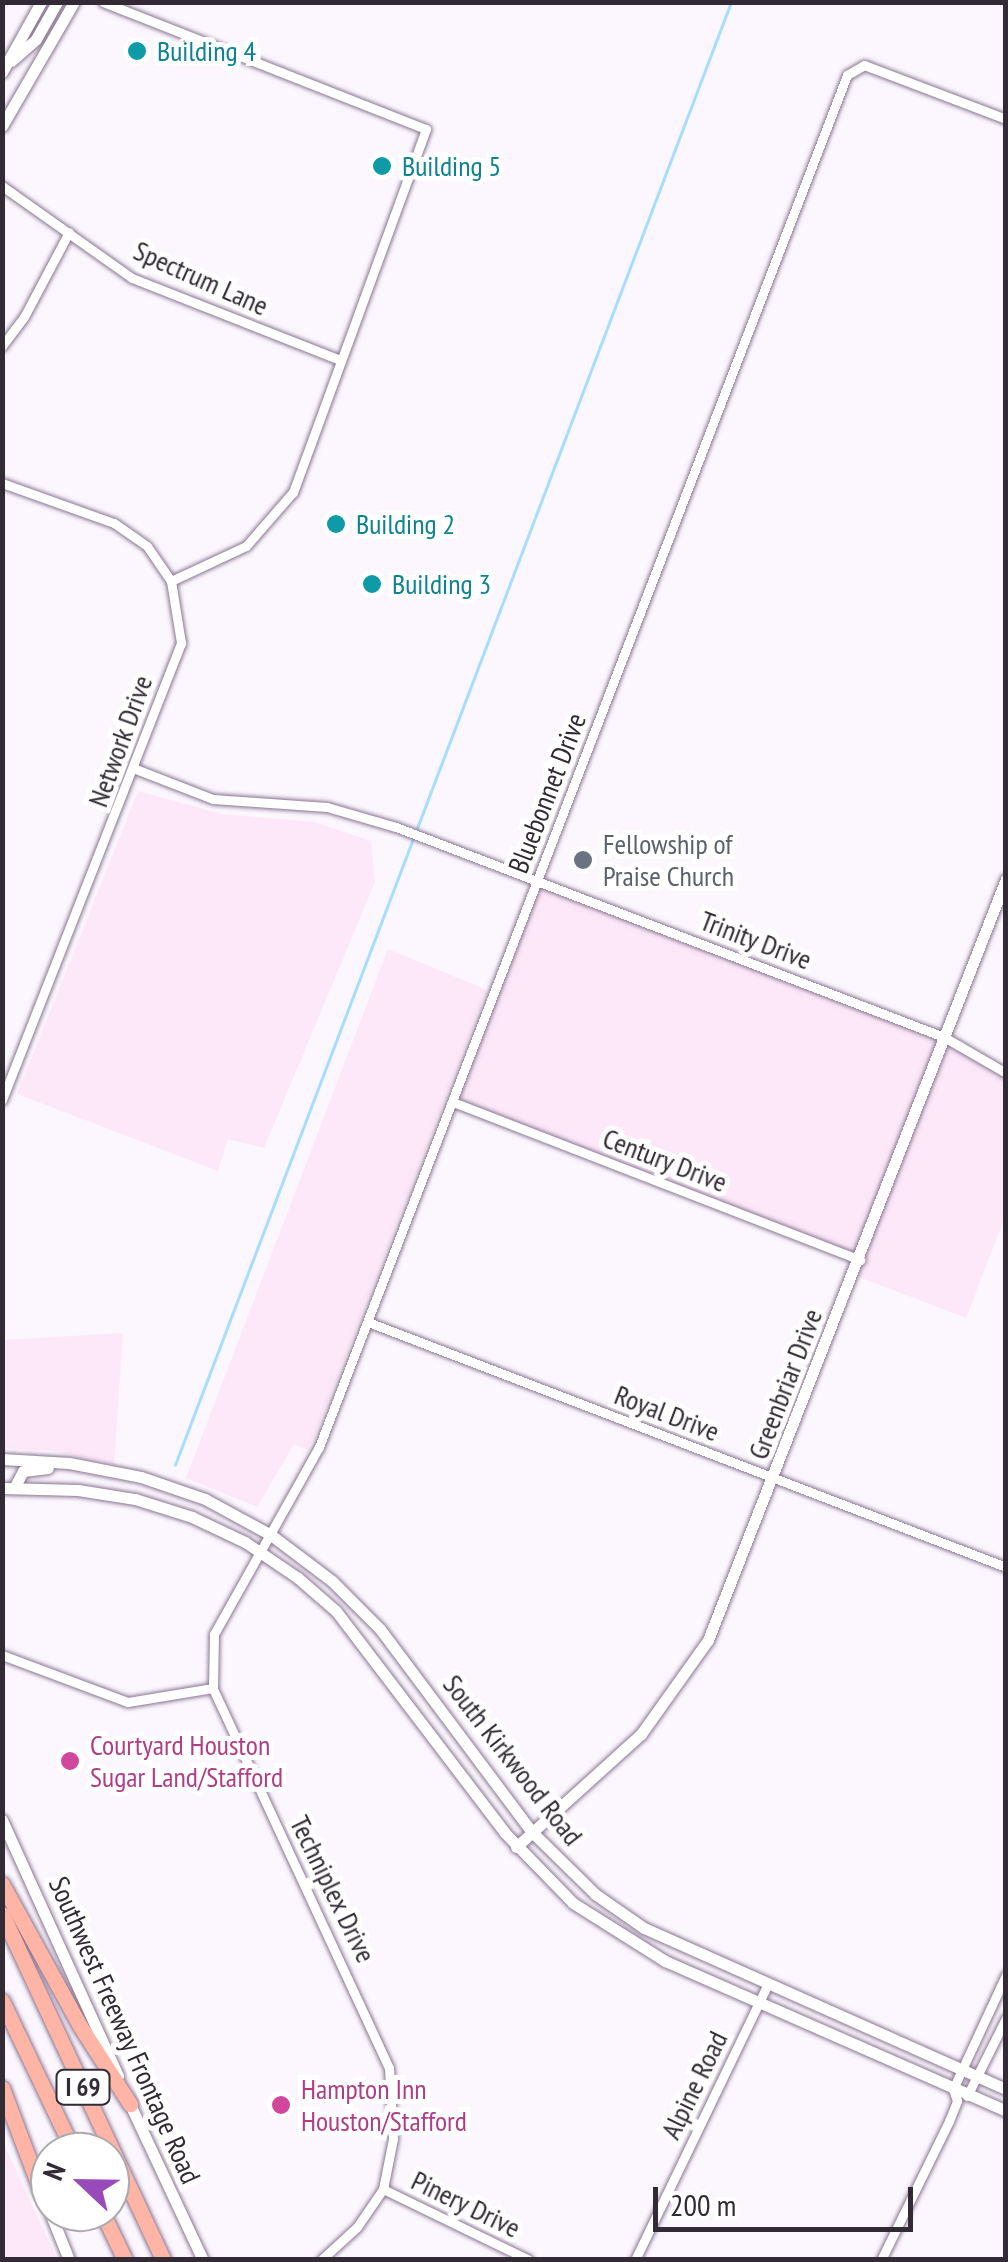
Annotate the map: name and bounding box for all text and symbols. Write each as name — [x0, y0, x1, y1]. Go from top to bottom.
place label: Building 4 — [157, 34, 256, 68]
marker: Building 4 — [126, 40, 148, 62]
place label: Building 5 — [402, 149, 501, 183]
marker: Building 5 — [371, 155, 393, 177]
street label: Spectrum Lane — [129, 233, 273, 323]
place label: Building 2 — [356, 507, 455, 541]
marker: Building 2 — [325, 513, 347, 535]
place label: Building 3 — [392, 567, 491, 601]
marker: Building 3 — [361, 573, 383, 595]
street label: Network Drive — [81, 670, 159, 812]
street label: Bluebonnet Drive — [501, 708, 593, 878]
place label: Fellowship of Praise Church — [603, 827, 734, 893]
marker: Fellowship of Praise Church — [572, 849, 594, 871]
street label: Trinity Drive — [695, 903, 817, 977]
street label: Century Drive — [598, 1121, 732, 1199]
street label: Greenbriar Drive — [741, 1304, 829, 1464]
street label: Royal Drive — [610, 1378, 724, 1448]
street label: South Kirkwood Road — [436, 1668, 590, 1852]
place label: Courtyard Houston Sugar Land/Stafford — [90, 1728, 283, 1794]
marker: Courtyard Houston Sugar Land/Stafford — [59, 1750, 81, 1772]
street label: Techniplex Drive — [283, 1810, 383, 1968]
street label: Southwest Freeway Frontage Road — [42, 1871, 208, 2189]
street label: Alpine Road — [654, 2026, 734, 2144]
road number: I 69 — [56, 2067, 110, 2107]
place label: Hampton Inn Houston/Stafford — [301, 2072, 467, 2138]
marker: Hampton Inn Houston/Stafford — [270, 2094, 292, 2116]
north arrow — [30, 2132, 130, 2232]
text: N — [34, 2157, 74, 2185]
street label: Pinery Drive — [406, 2163, 526, 2245]
scale bar — [658, 2167, 918, 2229]
text: 200 m — [670, 2185, 736, 2224]

